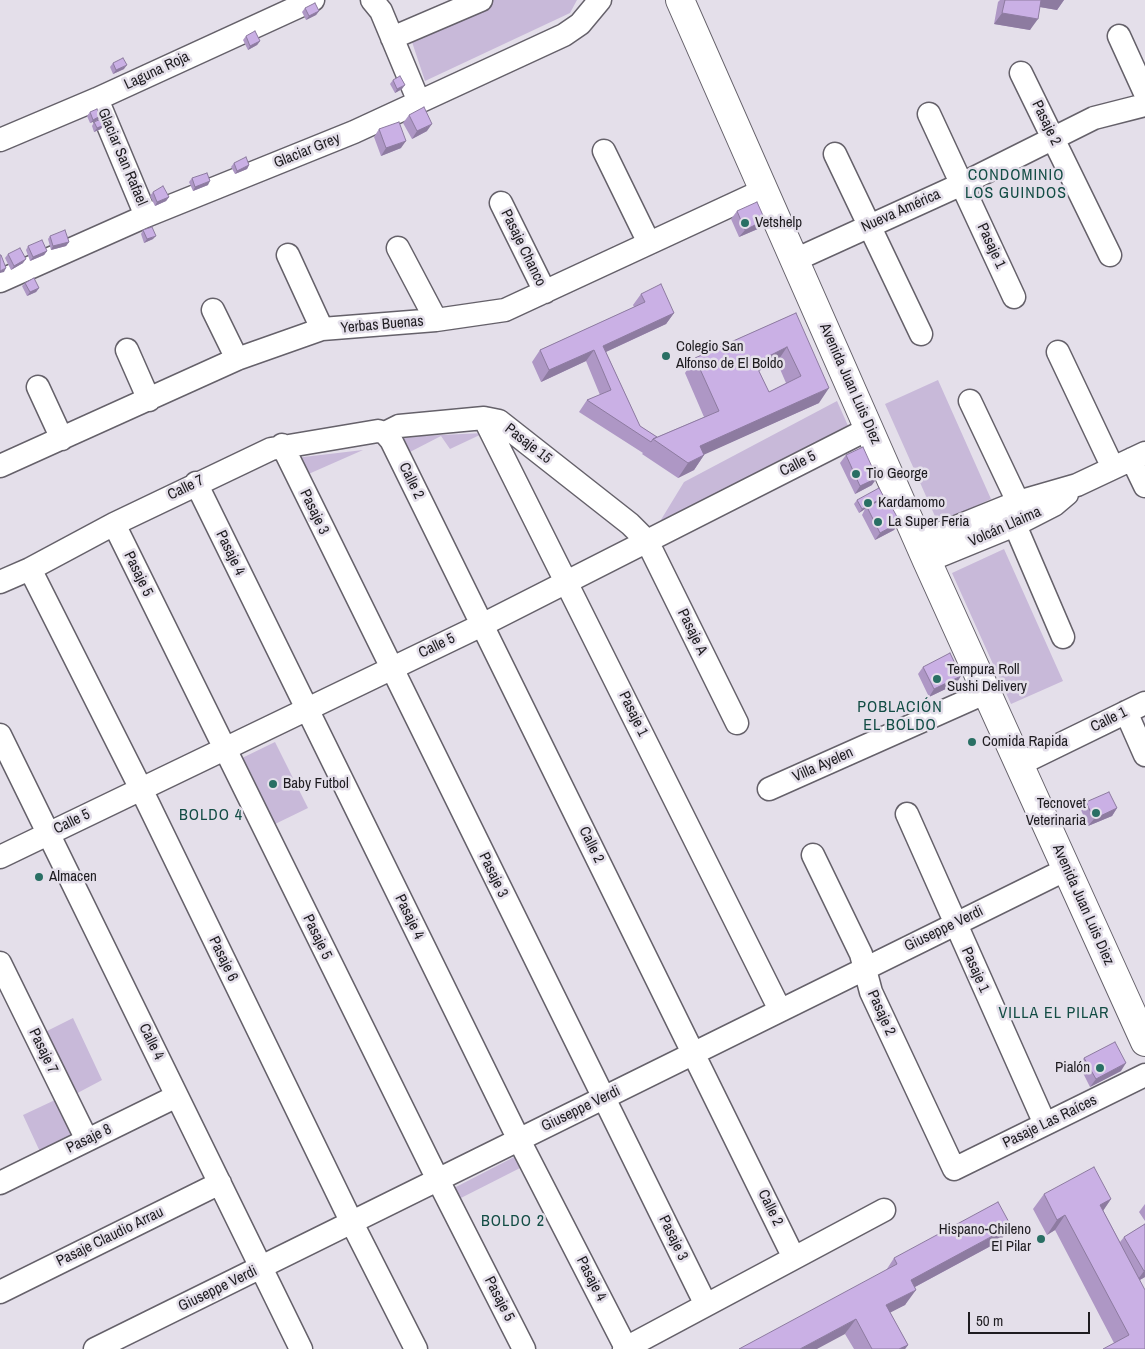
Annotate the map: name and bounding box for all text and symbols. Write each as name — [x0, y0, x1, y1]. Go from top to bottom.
street label: Laguna Roja — [122, 48, 192, 94]
street label: Pasaje 2 — [1027, 98, 1065, 148]
street label: Glaciar San Rafael — [93, 106, 151, 208]
street label: Glaciar Grey — [271, 130, 343, 172]
district label: CONDOMINIO LOS GUINDOS — [964, 166, 1068, 204]
street label: Nueva América — [859, 186, 943, 236]
street label: Pasaje Chanco — [497, 207, 549, 289]
place label: Vetshelp — [755, 214, 802, 232]
marker: Vetshelp — [739, 217, 751, 229]
street label: Pasaje 1 — [973, 221, 1009, 271]
street label: Yerbas Buenas — [340, 312, 424, 338]
street label: Avenida Juan Luis Diez — [815, 321, 885, 447]
place label: Colegio San Alfonso de El Boldo — [676, 338, 783, 373]
marker: Colegio San Alfonso de El Boldo — [660, 350, 672, 362]
street label: Pasaje 15 — [501, 420, 555, 468]
street label: Calle 5 — [777, 447, 819, 481]
street label: Calle 2 — [395, 460, 427, 502]
place label: Tio George — [866, 465, 928, 483]
marker: Tio George — [850, 468, 862, 480]
street label: Calle 7 — [165, 472, 207, 504]
street label: Pasaje 3 — [295, 487, 333, 537]
place label: Kardamomo — [878, 494, 945, 512]
marker: Kardamomo — [862, 497, 874, 509]
street label: Volcán Llaima — [966, 503, 1044, 551]
place label: La Super Feria — [888, 513, 969, 531]
marker: La Super Feria — [872, 516, 884, 528]
street label: Pasaje 4 — [211, 528, 249, 578]
street label: Pasaje 5 — [119, 549, 157, 599]
street label: Pasaje A — [673, 606, 711, 658]
street label: Calle 5 — [416, 630, 458, 662]
place label: Tempura Roll Sushi Delivery — [947, 661, 1027, 696]
marker: Tempura Roll Sushi Delivery — [931, 673, 943, 685]
street label: Pasaje 1 — [614, 689, 652, 739]
district label: POBLACIÓN EL BOLDO — [856, 698, 944, 736]
street label: Calle 1 — [1088, 704, 1130, 736]
place label: Comida Rapida — [982, 733, 1068, 751]
marker: Comida Rapida — [966, 736, 978, 748]
street label: Villa Ayelen — [790, 744, 856, 786]
place label: Baby Futbol — [283, 775, 349, 793]
marker: Baby Futbol — [267, 778, 279, 790]
place label: Tecnovet Veterinaria — [1026, 795, 1086, 830]
street label: Calle 5 — [51, 806, 93, 838]
district label: BOLDO 4 — [178, 806, 244, 826]
marker: Tecnovet Veterinaria — [1090, 807, 1102, 819]
street label: Calle 2 — [575, 824, 607, 866]
street label: Avenida Juan Luis Diez — [1048, 842, 1118, 968]
street label: Pasaje 3 — [474, 850, 512, 900]
place label: Almacen — [49, 868, 97, 886]
marker: Almacen — [33, 871, 45, 883]
street label: Pasaje 4 — [390, 892, 428, 942]
street label: Giuseppe Verdi — [902, 902, 986, 956]
street label: Pasaje 5 — [298, 912, 336, 962]
street label: Pasaje 6 — [204, 934, 242, 984]
street label: Pasaje 1 — [957, 944, 993, 996]
street label: Pasaje 2 — [863, 987, 899, 1039]
district label: VILLA EL PILAR — [997, 1004, 1111, 1024]
street label: Calle 4 — [135, 1021, 167, 1063]
street label: Pasaje 7 — [24, 1026, 62, 1076]
place label: Pialón — [1055, 1059, 1090, 1077]
marker: Pialón — [1094, 1062, 1106, 1074]
street label: Giuseppe Verdi — [539, 1082, 623, 1136]
street label: Pasaje Las Raíces — [1000, 1091, 1100, 1153]
street label: Pasaje 8 — [64, 1120, 114, 1158]
street label: Calle 2 — [754, 1187, 786, 1229]
street label: Pasaje Claudio Arrau — [54, 1203, 166, 1271]
district label: BOLDO 2 — [480, 1212, 546, 1232]
street label: Pasaje 3 — [654, 1213, 692, 1263]
place label: Hispano-Chileno El Pilar — [939, 1221, 1031, 1256]
marker: Hispano-Chileno El Pilar — [1035, 1233, 1047, 1245]
street label: Pasaje 4 — [572, 1254, 610, 1304]
street label: Giuseppe Verdi — [176, 1262, 260, 1316]
street label: Pasaje 5 — [480, 1274, 518, 1324]
scale bar — [970, 1302, 1092, 1334]
text: 50 m — [976, 1310, 1003, 1331]

